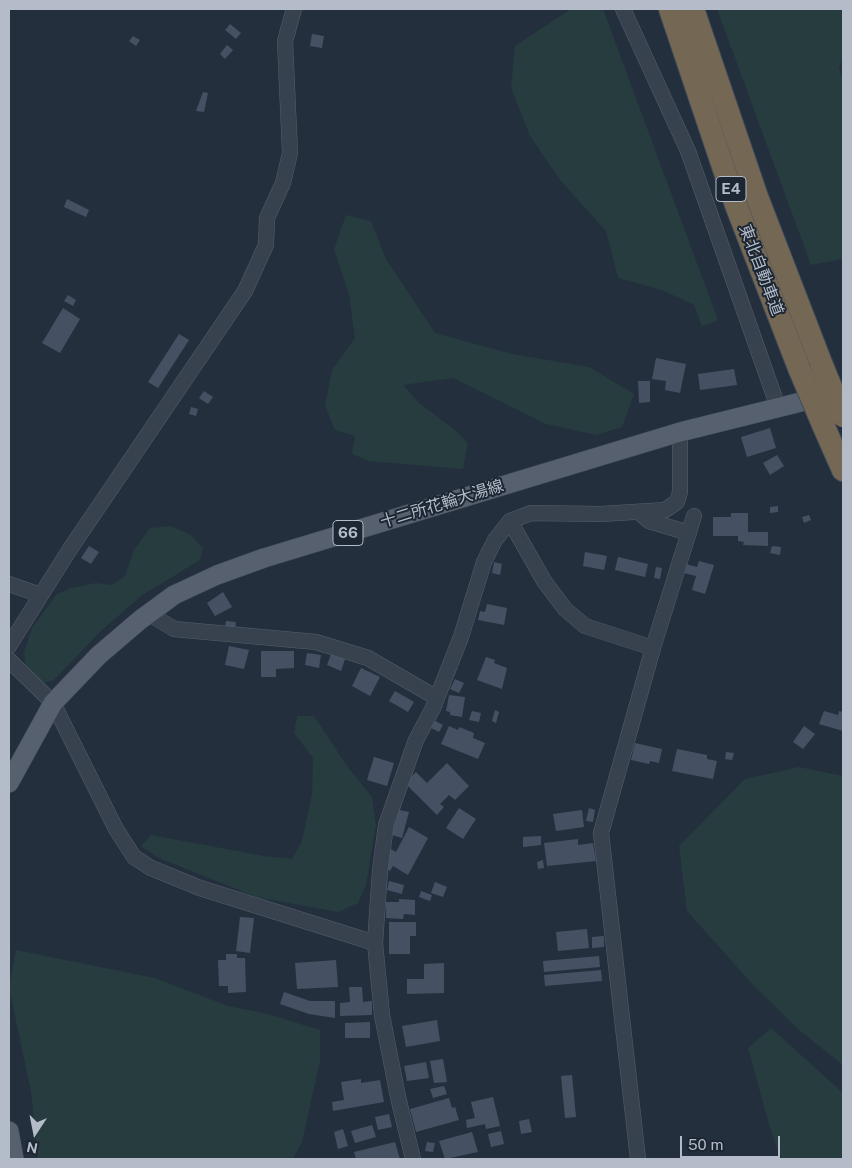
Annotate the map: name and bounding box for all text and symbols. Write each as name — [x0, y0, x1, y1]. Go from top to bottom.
road number: E4 — [716, 176, 746, 202]
street label: 東北自動車道 — [735, 222, 787, 318]
street label: 十二所花輪大湯線 — [378, 476, 506, 532]
road number: 66 — [333, 520, 363, 546]
north arrow — [10, 1108, 60, 1158]
scale bar — [682, 1126, 782, 1158]
text: 50 m — [688, 1136, 723, 1153]
text: N — [25, 1139, 39, 1157]

